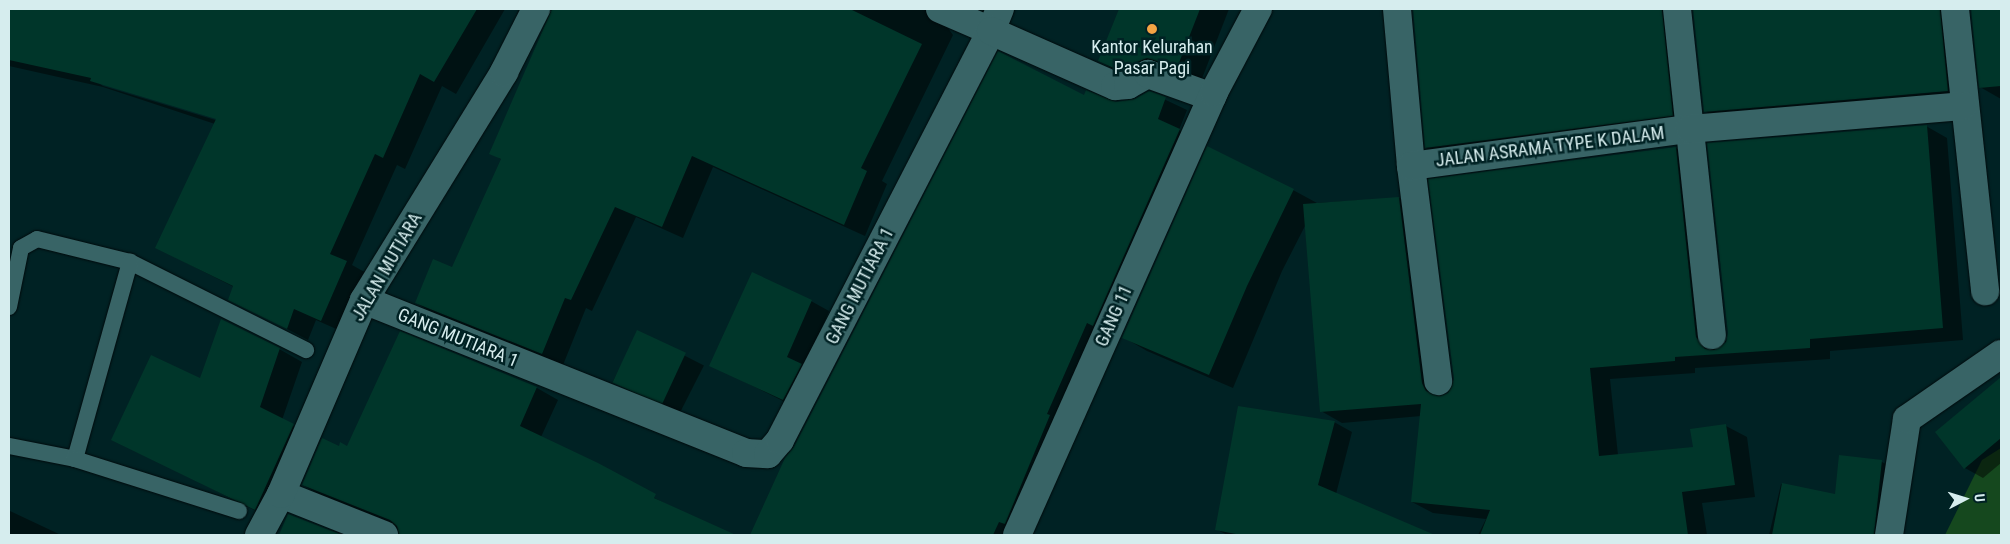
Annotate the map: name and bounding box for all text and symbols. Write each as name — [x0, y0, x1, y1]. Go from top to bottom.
marker: Kantor Kelurahan Pasar Pagi — [1146, 23, 1158, 35]
place label: Kantor Kelurahan Pasar Pagi — [1091, 37, 1213, 80]
street label: JALAN ASRAMA TYPE K DALAM — [1434, 122, 1666, 172]
street label: JALAN MUTIARA — [347, 209, 427, 325]
street label: GANG MUTIARA 1 — [821, 224, 899, 348]
street label: GANG 11 — [1091, 282, 1137, 350]
street label: GANG MUTIARA 1 — [395, 304, 521, 372]
north arrow — [1940, 474, 1990, 524]
text: U — [1972, 493, 1988, 502]

